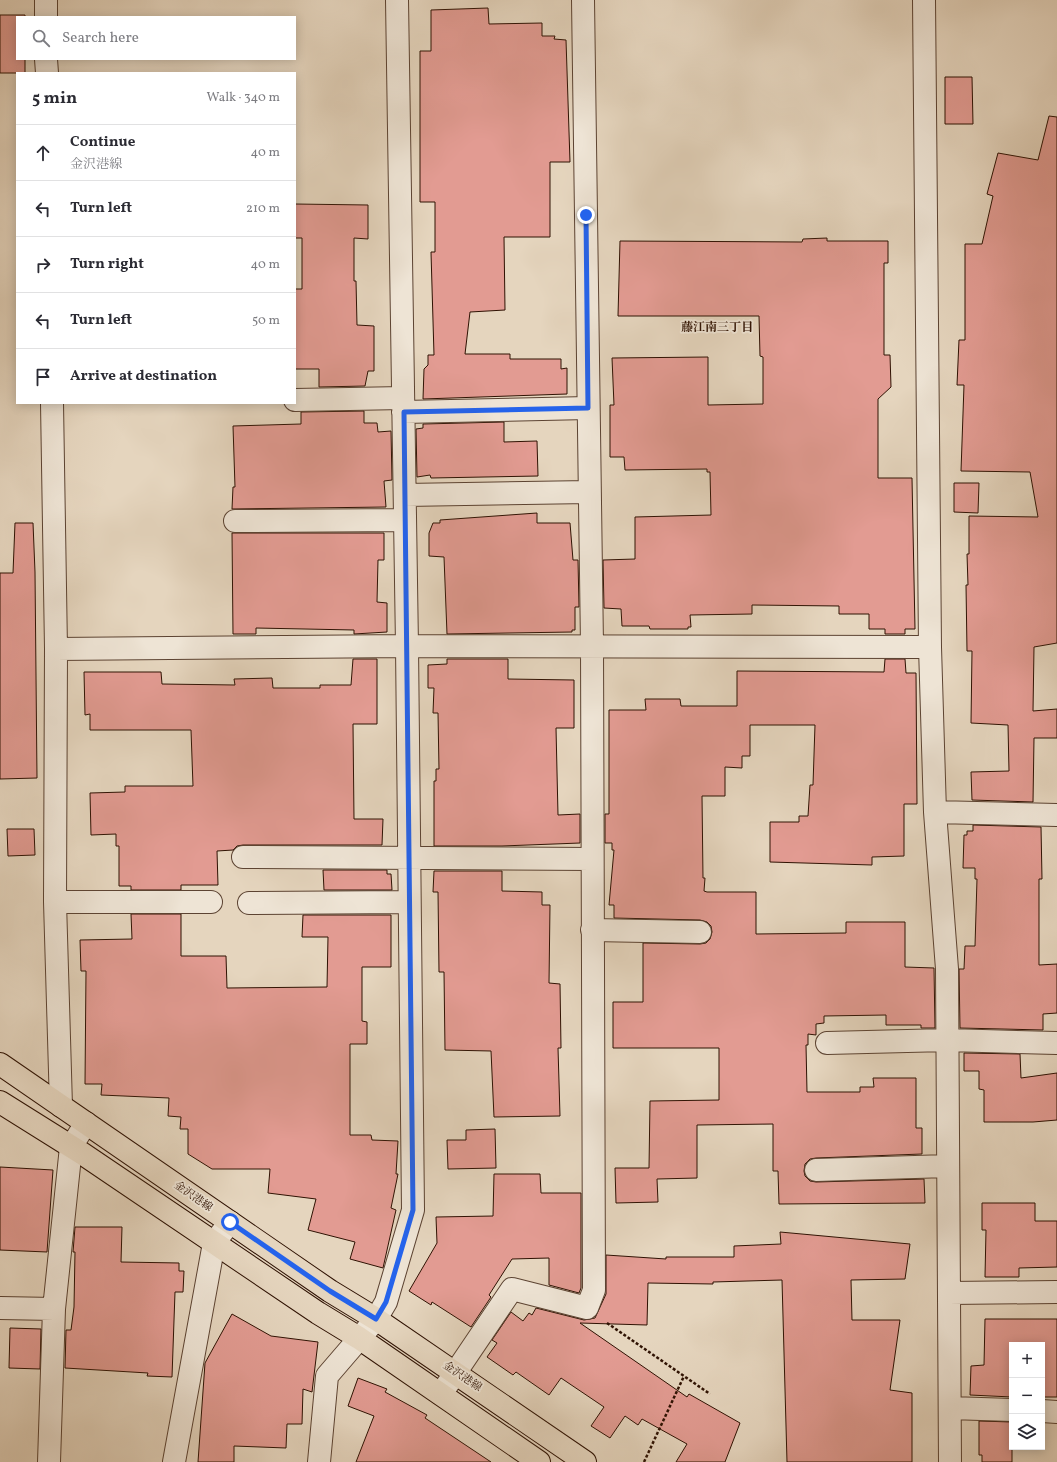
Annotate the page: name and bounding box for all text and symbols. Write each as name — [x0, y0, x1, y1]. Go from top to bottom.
search box — [16, 16, 296, 60]
icon: search — [30, 27, 52, 49]
text: Search here — [62, 28, 139, 49]
text: 5 min — [32, 87, 77, 110]
text: Walk · 340 m — [207, 89, 280, 107]
text: Continue — [70, 132, 135, 153]
icon: ahead — [32, 142, 54, 164]
text: 40 m — [251, 144, 280, 162]
text: 金沢港線 — [70, 156, 122, 174]
icon: left — [32, 198, 54, 220]
text: Turn left — [70, 198, 132, 219]
text: 210 m — [246, 200, 280, 218]
route end — [577, 206, 595, 224]
icon: right — [32, 254, 54, 276]
text: Turn right — [70, 254, 144, 275]
text: 40 m — [251, 256, 280, 274]
icon: left — [32, 310, 54, 332]
text: Turn left — [70, 310, 132, 331]
text: 50 m — [252, 312, 280, 330]
district label: 藤江南三丁目 — [681, 320, 753, 336]
icon: arrive — [32, 366, 54, 388]
text: Arrive at destination — [70, 366, 217, 387]
street label: 金沢港線 — [171, 1178, 215, 1216]
route start — [221, 1213, 239, 1231]
map controls — [1009, 1342, 1045, 1450]
button: + — [1009, 1342, 1045, 1378]
street label: 金沢港線 — [440, 1358, 484, 1396]
button: − — [1009, 1378, 1045, 1414]
button: layers — [1009, 1414, 1045, 1450]

